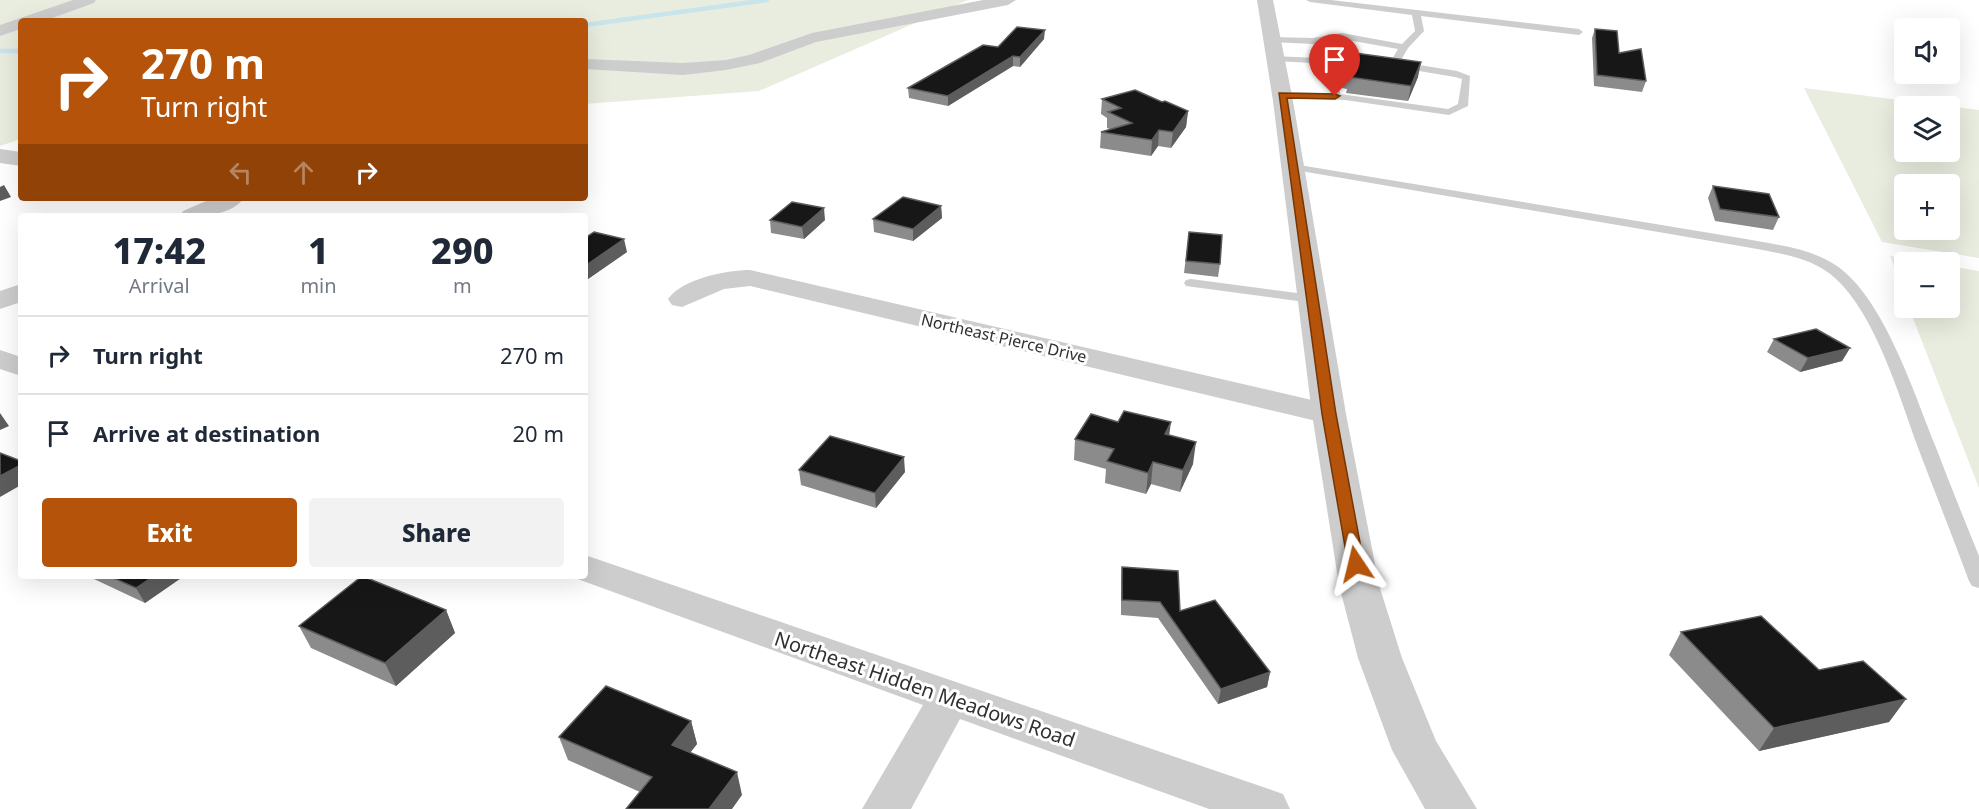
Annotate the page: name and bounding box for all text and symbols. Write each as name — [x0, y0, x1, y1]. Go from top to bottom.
map controls — [1894, 18, 1960, 318]
button: sound — [1894, 18, 1960, 84]
text: 270 m — [141, 34, 265, 91]
pin — [1309, 34, 1360, 96]
icon: right — [42, 42, 120, 120]
icon: arrive — [1318, 43, 1351, 76]
text: Turn right — [141, 88, 267, 125]
button: layers — [1894, 96, 1960, 162]
icon: left — [224, 156, 257, 189]
icon: ahead — [287, 156, 320, 189]
icon: right — [350, 156, 383, 189]
button: + — [1894, 174, 1960, 240]
text: 17:42 — [112, 226, 206, 275]
text: 1 — [308, 226, 329, 275]
text: 290 — [431, 226, 494, 275]
button: − — [1894, 252, 1960, 318]
text: Arrival — [129, 272, 190, 299]
text: min — [300, 272, 337, 299]
text: m — [453, 272, 472, 299]
street label: Northeast Pierce Drive — [919, 308, 1089, 368]
icon: right — [42, 339, 75, 372]
text: Turn right — [93, 340, 203, 370]
text: 270 m — [500, 340, 564, 370]
icon: arrive — [42, 417, 75, 450]
text: Arrive at destination — [93, 418, 320, 448]
text: 20 m — [513, 418, 564, 448]
button: Exit — [42, 498, 297, 567]
button: Share — [309, 498, 564, 567]
position arrow — [1324, 532, 1388, 596]
street label: Northeast Hidden Meadows Road — [771, 625, 1079, 753]

